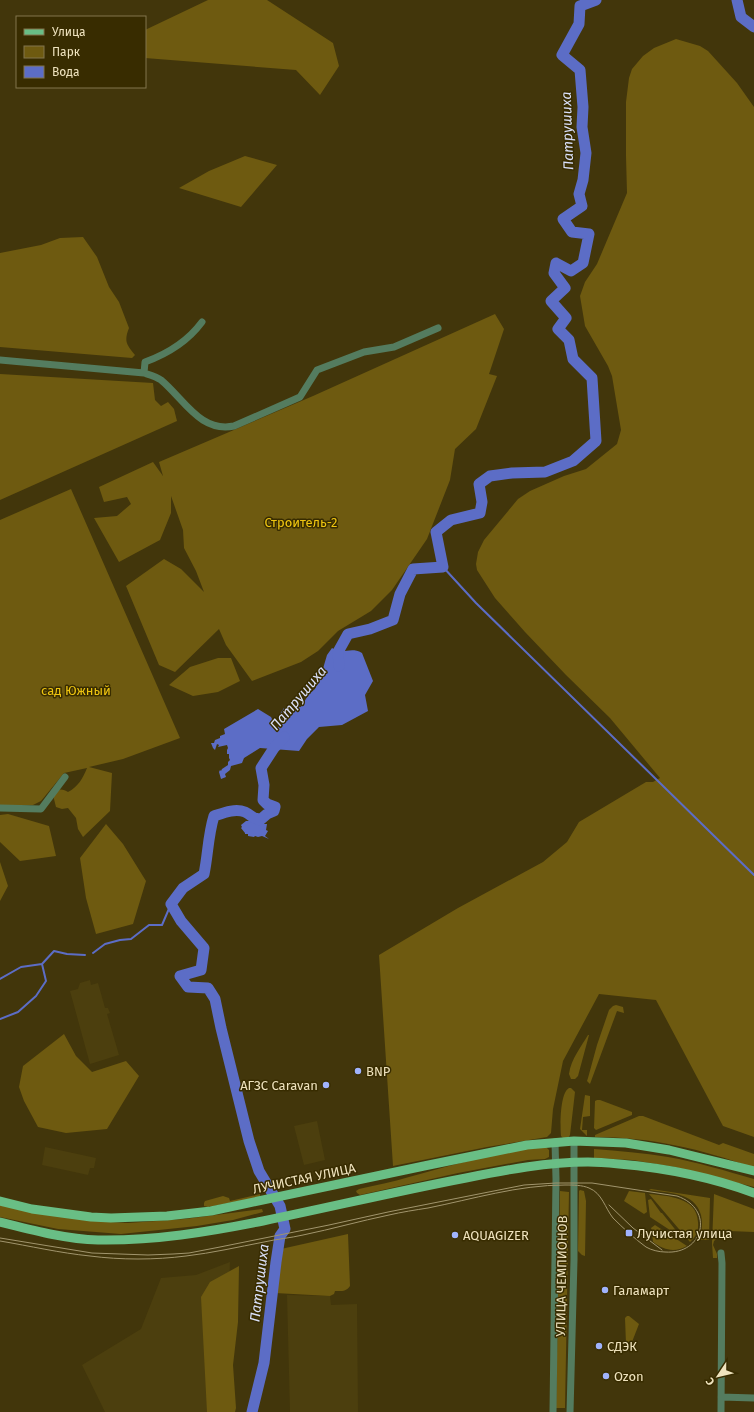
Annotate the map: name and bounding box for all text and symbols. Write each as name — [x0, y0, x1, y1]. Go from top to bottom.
legend — [16, 16, 146, 88]
text: Улица — [52, 25, 86, 39]
text: Парк — [52, 45, 81, 59]
text: Вода — [52, 65, 79, 79]
water label: Патрушиха — [558, 91, 577, 171]
park label: Строитель-2 — [264, 515, 338, 530]
water label: Патрушиха — [267, 663, 330, 734]
park label: сад Южный — [41, 683, 111, 698]
place label: BNP — [366, 1064, 391, 1079]
marker: BNP — [353, 1066, 363, 1076]
place label: АГЗС Caravan — [240, 1078, 318, 1093]
marker: АГЗС Caravan — [321, 1080, 331, 1090]
street label: ЛУЧИСТАЯ УЛИЦА — [251, 1160, 357, 1197]
street label: УЛИЦА ЧЕМПИОНОВ — [553, 1215, 570, 1337]
place label: Лучистая улица — [637, 1226, 732, 1241]
place label: AQUAGIZER — [463, 1228, 529, 1243]
marker: Лучистая улица — [624, 1228, 634, 1238]
marker: AQUAGIZER — [450, 1230, 460, 1240]
water label: Патрушиха — [246, 1243, 273, 1323]
place label: Галамарт — [613, 1283, 669, 1298]
marker: Галамарт — [600, 1285, 610, 1295]
place label: СДЭК — [607, 1339, 637, 1354]
marker: СДЭК — [594, 1341, 604, 1351]
north arrow — [698, 1356, 738, 1396]
place label: Ozon — [614, 1369, 644, 1384]
marker: Ozon — [601, 1371, 611, 1381]
text: С — [703, 1375, 717, 1388]

